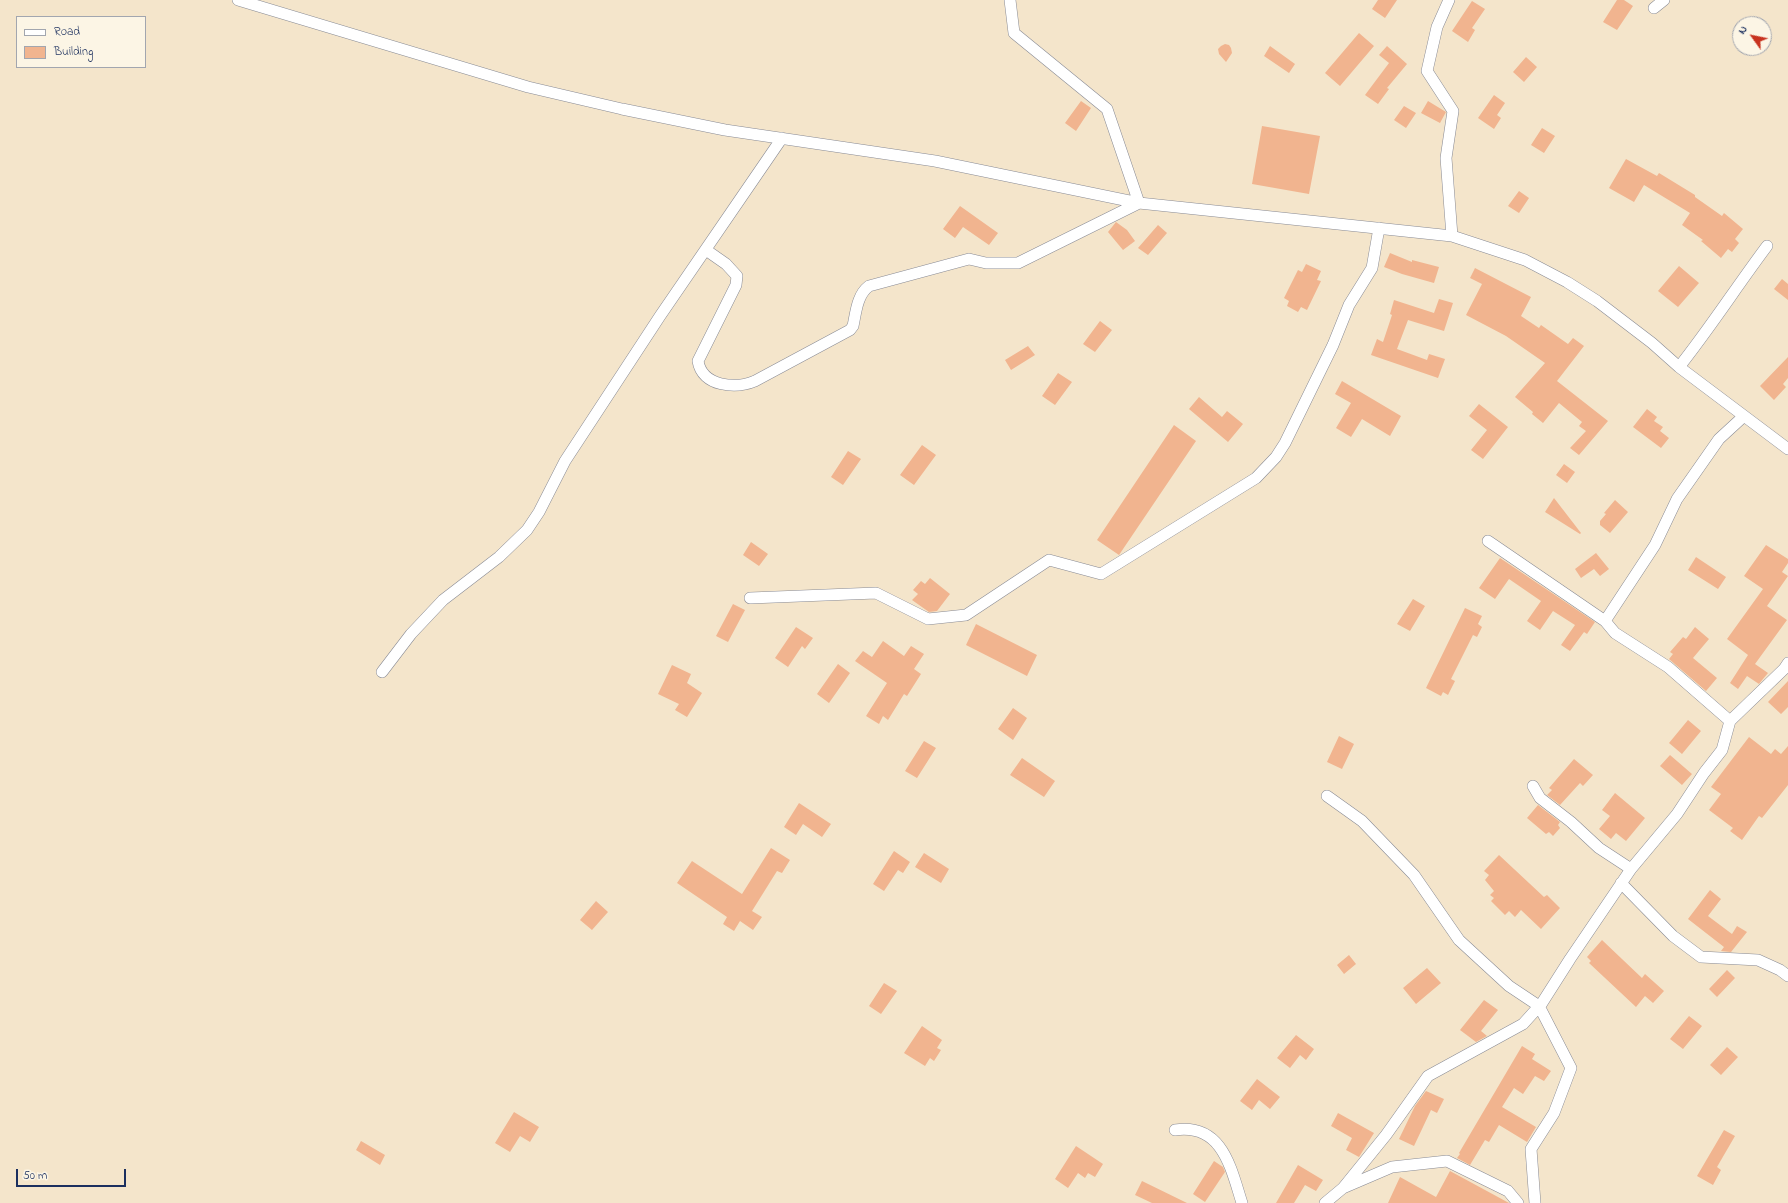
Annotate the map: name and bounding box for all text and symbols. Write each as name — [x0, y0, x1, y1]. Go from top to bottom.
legend — [16, 16, 146, 68]
north arrow — [1732, 16, 1772, 56]
text: Road — [54, 23, 80, 41]
text: N — [1734, 23, 1752, 37]
text: Building — [54, 43, 93, 61]
scale bar — [18, 1161, 128, 1187]
text: 50 m — [23, 1167, 47, 1185]

